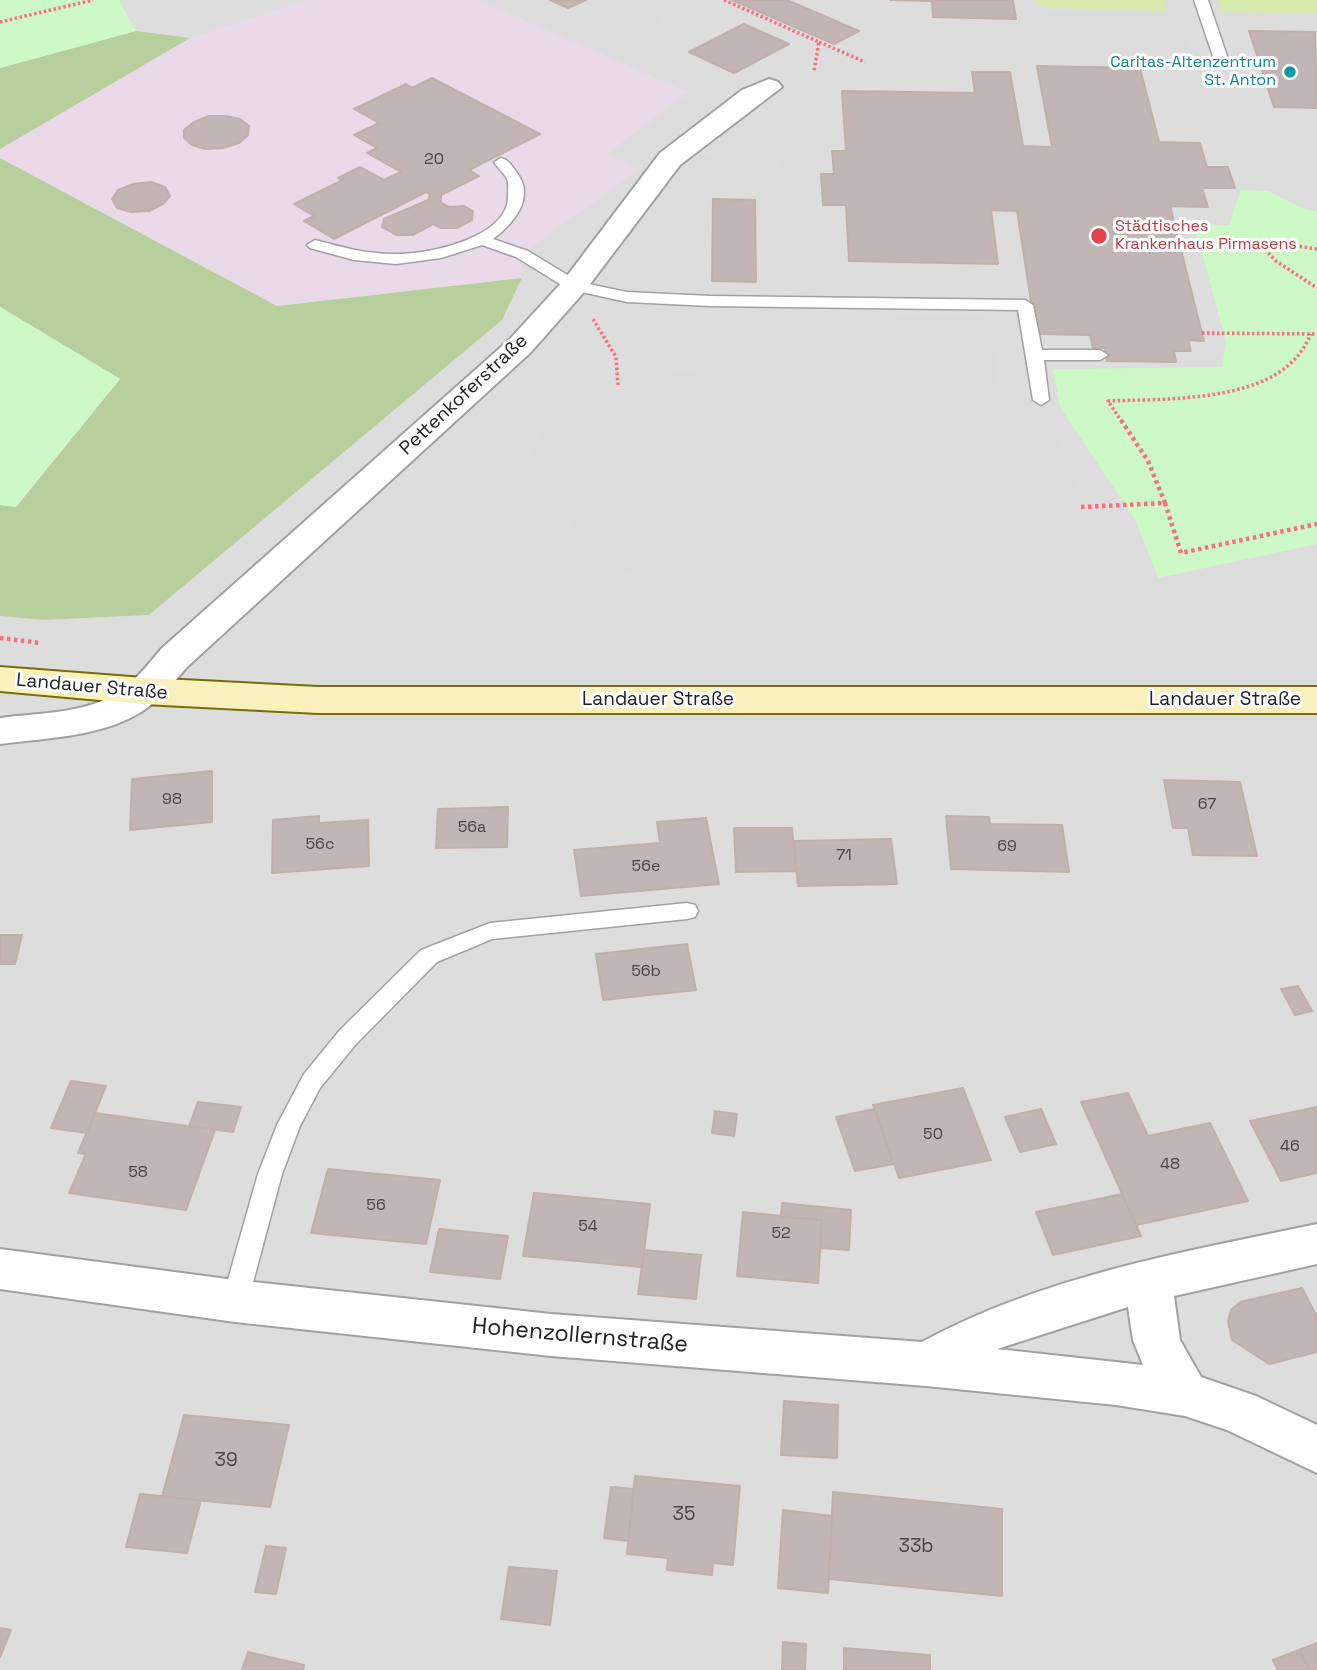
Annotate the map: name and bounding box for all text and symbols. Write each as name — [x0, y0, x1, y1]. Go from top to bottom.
place label: Caritas-Altenzentrum St. Anton — [1110, 53, 1276, 91]
marker: Caritas-Altenzentrum St. Anton — [1282, 64, 1298, 80]
house number: 20 — [424, 150, 444, 170]
place label: Städtisches Krankenhaus Pirmasens — [1115, 217, 1297, 255]
marker: Städtisches Krankenhaus Pirmasens — [1089, 226, 1109, 246]
street label: Pettenkoferstraße — [395, 330, 533, 460]
street label: Landauer Straße — [15, 669, 169, 705]
street label: Landauer Straße — [582, 689, 734, 711]
street label: Landauer Straße — [1149, 689, 1301, 711]
house number: 98 — [162, 790, 182, 810]
house number: 67 — [1198, 795, 1216, 815]
house number: 56a — [458, 818, 486, 838]
house number: 56c — [306, 835, 334, 855]
house number: 69 — [997, 837, 1017, 857]
house number: 71 — [836, 846, 852, 866]
house number: 56e — [632, 857, 660, 877]
house number: 56b — [631, 962, 661, 982]
house number: 50 — [923, 1125, 943, 1145]
house number: 46 — [1280, 1137, 1300, 1157]
house number: 48 — [1160, 1155, 1180, 1175]
house number: 58 — [128, 1163, 148, 1183]
house number: 56 — [366, 1196, 386, 1216]
house number: 54 — [578, 1217, 598, 1237]
house number: 52 — [771, 1224, 791, 1244]
street label: Hohenzollernstraße — [471, 1313, 689, 1359]
house number: 39 — [214, 1450, 238, 1472]
house number: 35 — [673, 1504, 695, 1526]
house number: 33b — [898, 1536, 934, 1558]

